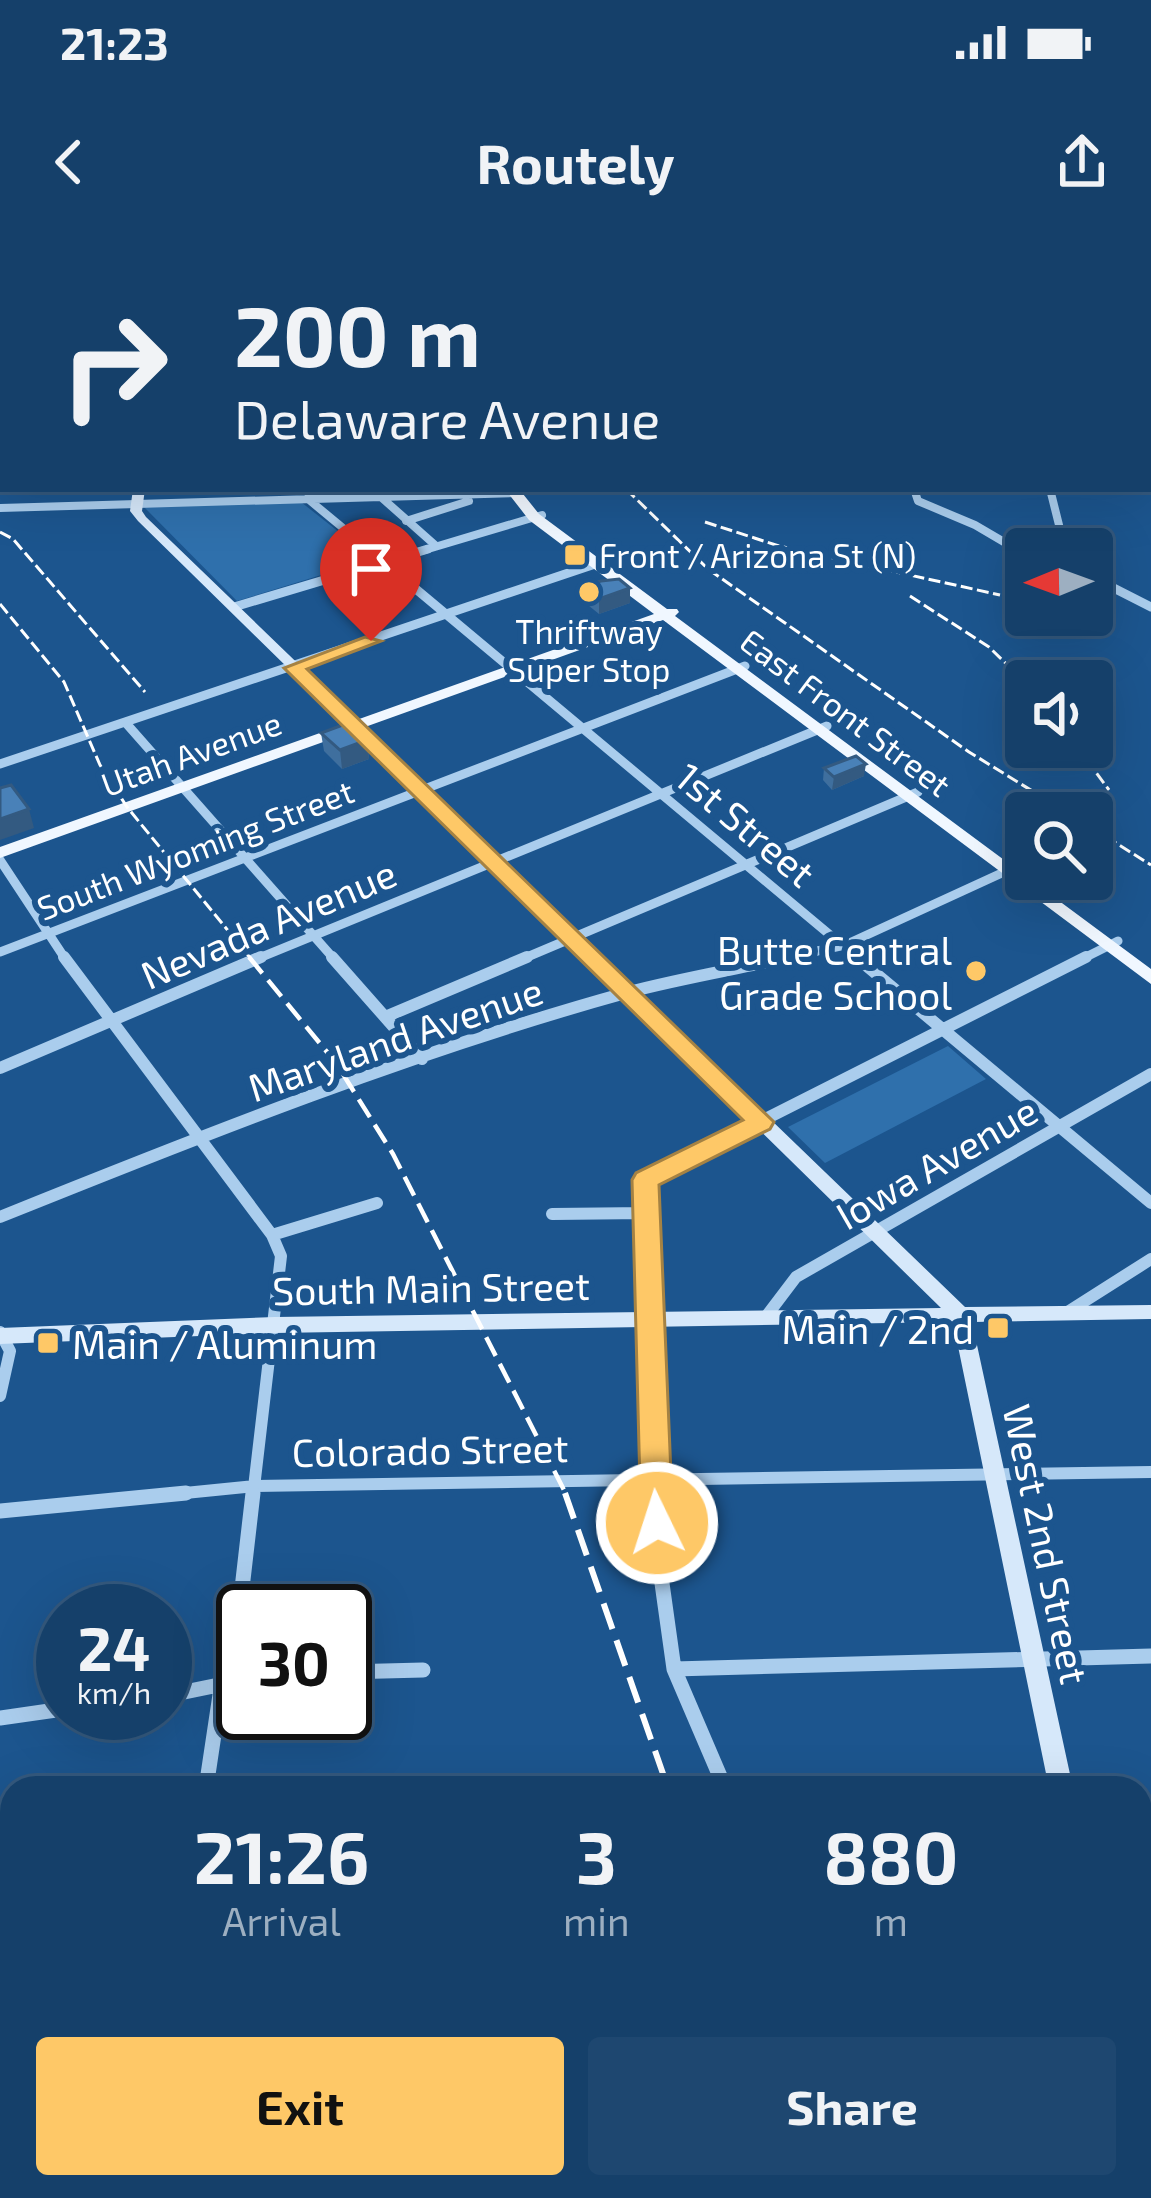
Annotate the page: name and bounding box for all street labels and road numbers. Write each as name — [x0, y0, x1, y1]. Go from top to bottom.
street label: East Front Street — [733, 620, 959, 804]
street label: Utah Avenue — [95, 702, 287, 804]
street label: 1st Street — [667, 752, 825, 896]
street label: South Wyoming Street — [31, 770, 359, 928]
street label: Nevada Avenue — [133, 848, 403, 998]
street label: Maryland Avenue — [242, 966, 548, 1110]
street label: Iowa Avenue — [827, 1086, 1045, 1238]
street label: South Main Street — [272, 1261, 590, 1313]
street label: West 2nd Street — [994, 1400, 1100, 1688]
street label: Colorado Street — [291, 1423, 569, 1475]

